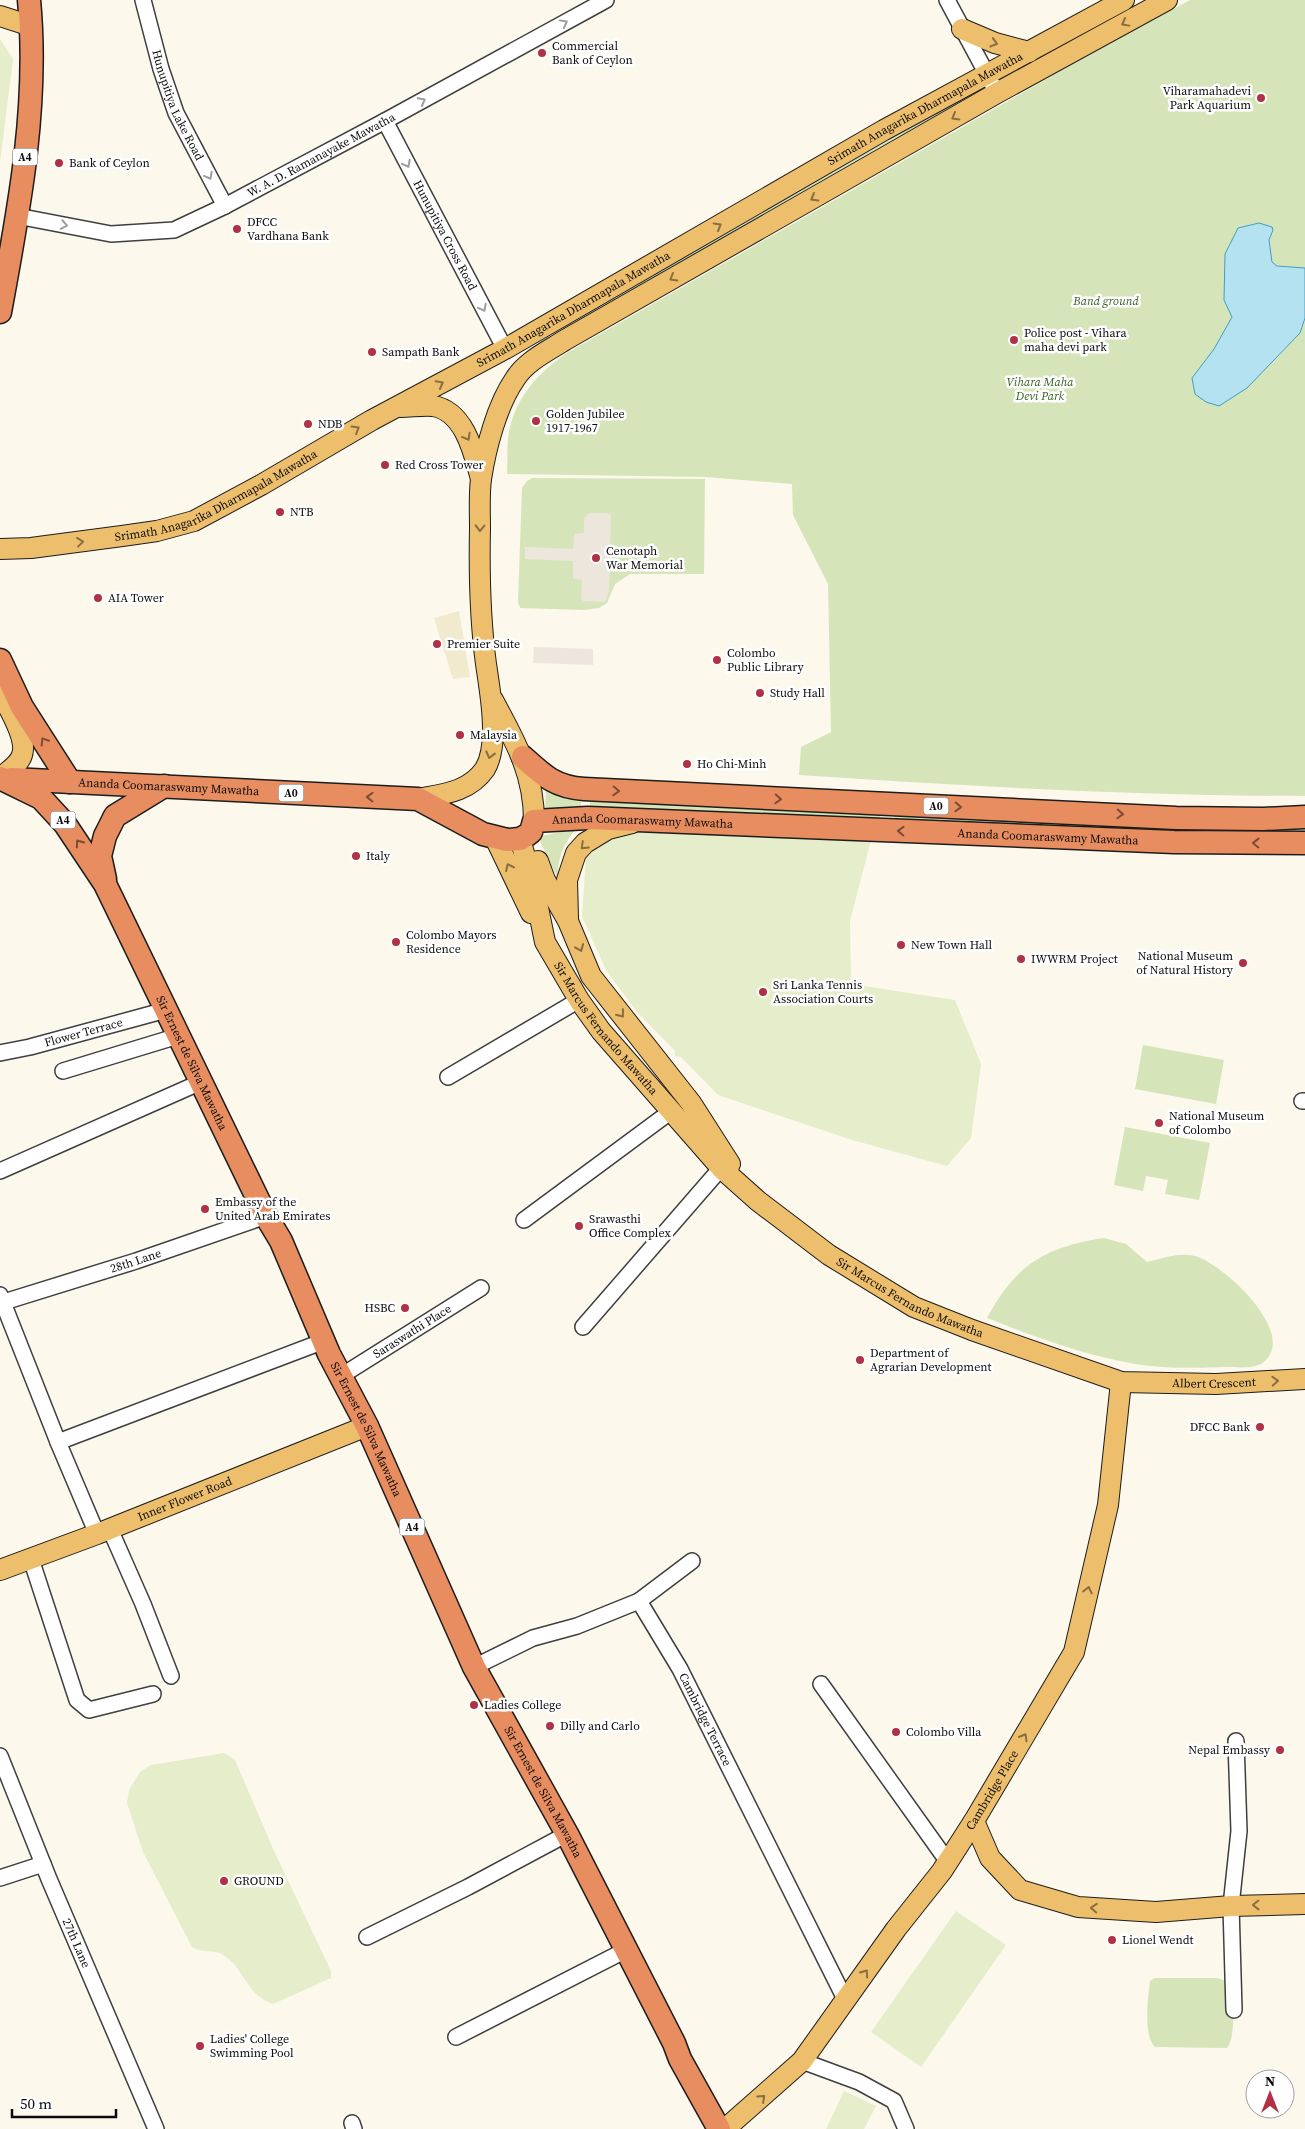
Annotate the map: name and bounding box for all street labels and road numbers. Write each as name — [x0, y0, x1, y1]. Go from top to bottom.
street label: Hunupitiya Lake Road — [148, 48, 208, 163]
street label: Srimath Anagarika Dharmapala Mawatha — [825, 48, 1026, 169]
street label: W. A. D. Ramanayake Mawatha — [244, 109, 399, 201]
road number: A4 — [12, 148, 38, 166]
street label: Hunupitiya Cross Road — [409, 177, 481, 293]
street label: Srimath Anagarika Dharmapala Mawatha — [474, 247, 674, 371]
street label: Srimath Anagarika Dharmapala Mawatha — [114, 445, 321, 545]
street label: Ananda Coomaraswamy Mawatha — [78, 774, 261, 799]
road number: A0 — [278, 784, 304, 801]
road number: A0 — [924, 798, 948, 814]
street label: Ananda Coomaraswamy Mawatha — [551, 810, 734, 832]
road number: A4 — [50, 812, 76, 828]
street label: Ananda Coomaraswamy Mawatha — [957, 825, 1140, 849]
street label: Sir Marcus Fernando Mawatha — [550, 959, 662, 1099]
street label: Sir Ernest de Silva Mawatha — [152, 993, 232, 1134]
street label: Flower Terrace — [43, 1014, 124, 1051]
street label: 28th Lane — [108, 1245, 163, 1277]
street label: Sir Marcus Fernando Mawatha — [833, 1253, 986, 1342]
street label: Saraswathi Place — [370, 1301, 454, 1362]
street label: Sir Ernest de Silva Mawatha — [327, 1359, 406, 1500]
street label: Albert Crescent — [1172, 1374, 1256, 1392]
street label: Inner Flower Road — [135, 1473, 234, 1525]
road number: A4 — [400, 1518, 424, 1535]
street label: Cambridge Terrace — [675, 1670, 735, 1769]
street label: Sir Ernest de Silva Mawatha — [501, 1723, 586, 1861]
street label: Cambridge Place — [962, 1747, 1022, 1833]
street label: 27th Lane — [59, 1916, 94, 1970]

